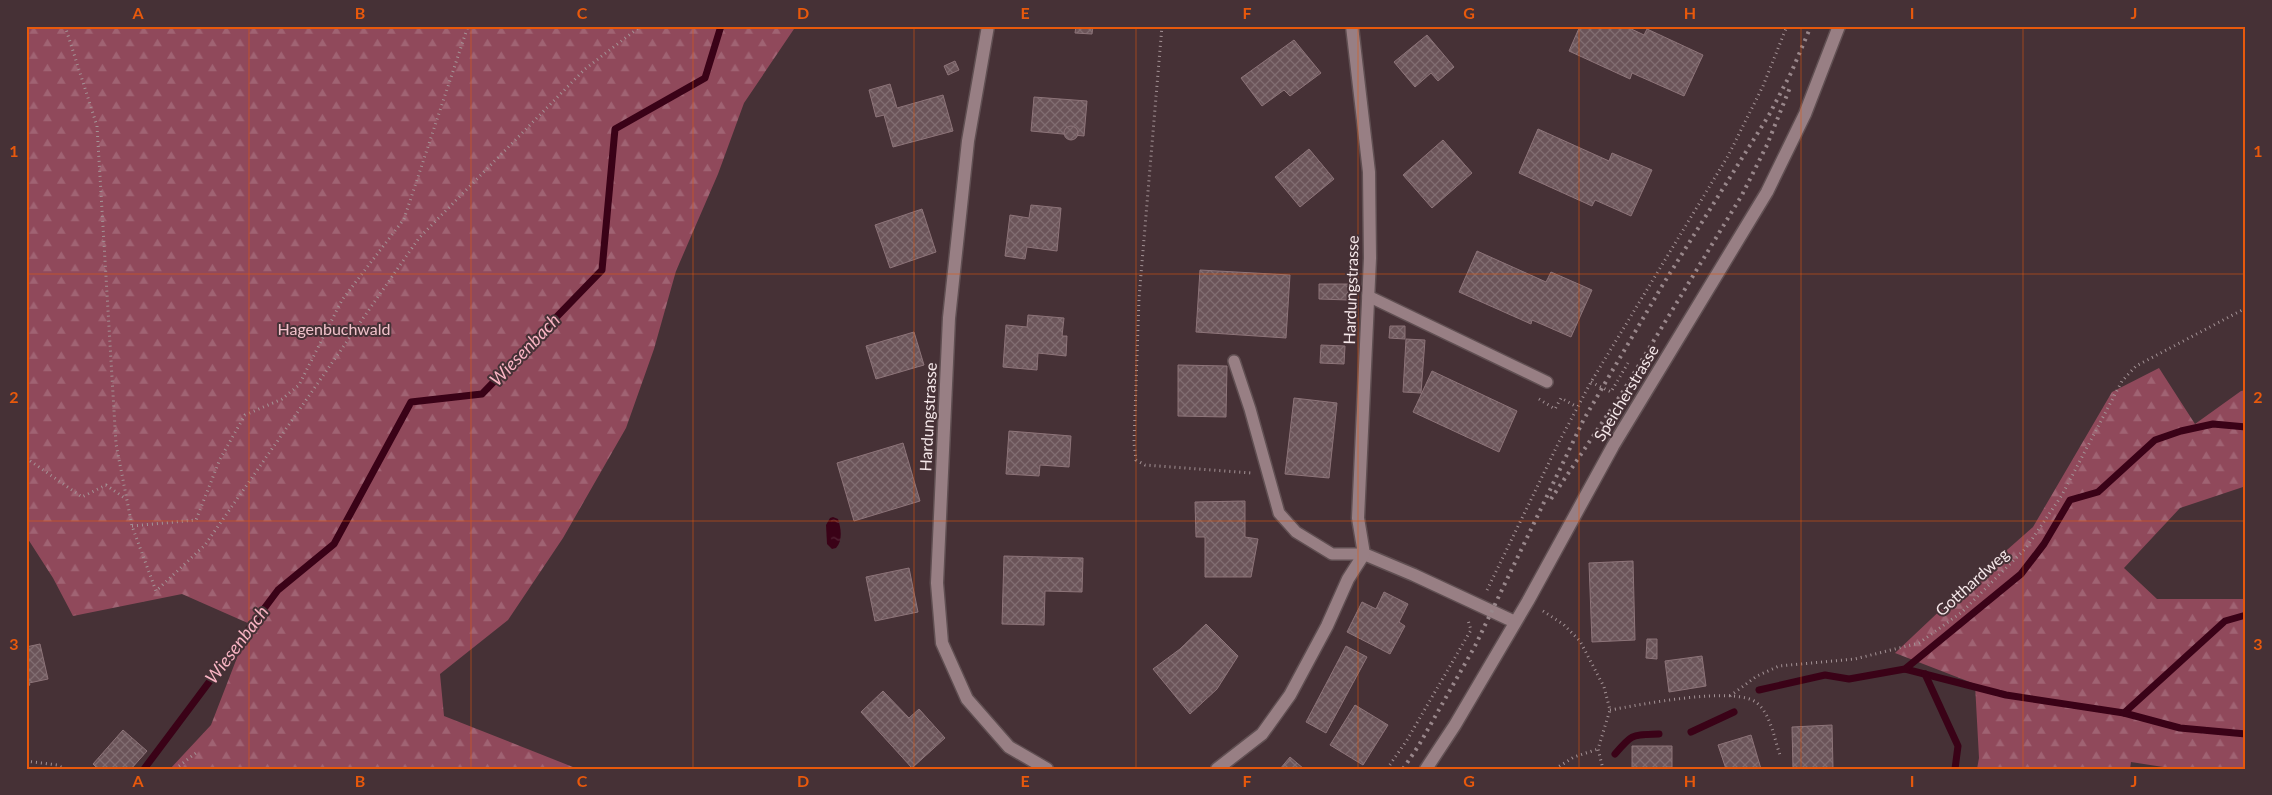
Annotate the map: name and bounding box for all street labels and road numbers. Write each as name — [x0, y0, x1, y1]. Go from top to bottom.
street label: Hardungstrasse — [1339, 235, 1362, 345]
street label: Speicherstrasse — [1589, 341, 1662, 444]
street label: Hardungstrasse — [915, 362, 940, 472]
street label: Gotthardweg — [1931, 544, 2012, 619]

